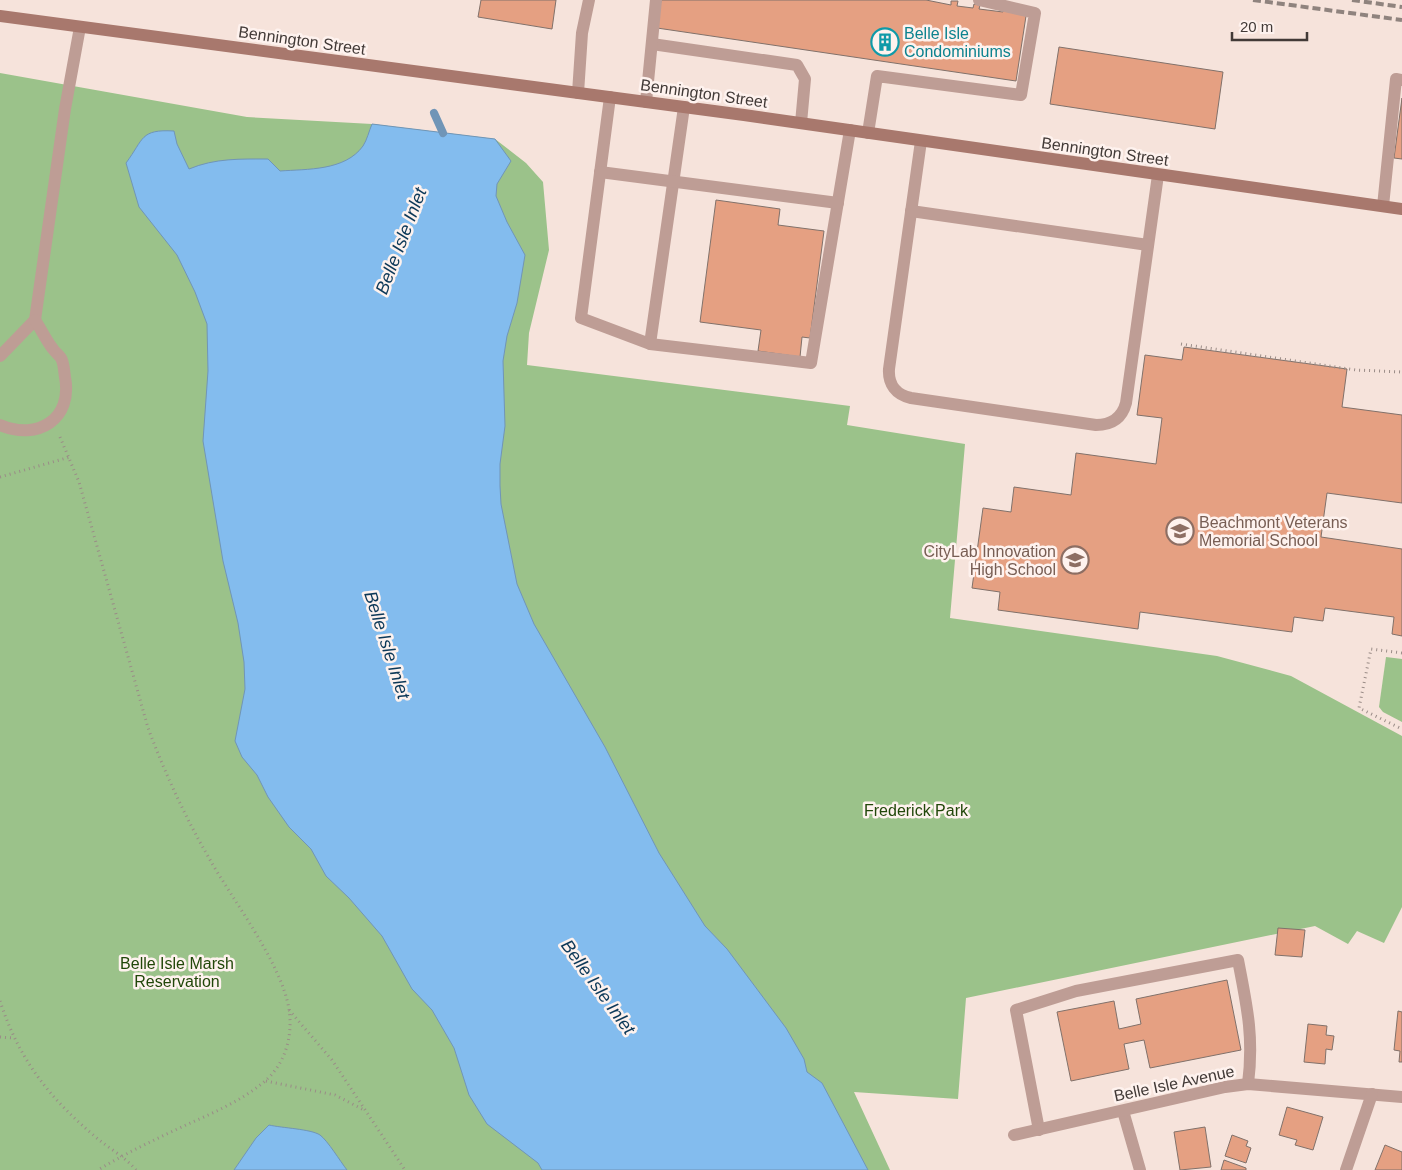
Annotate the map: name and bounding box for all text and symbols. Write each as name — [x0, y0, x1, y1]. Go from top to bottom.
scale bar — [1232, 10, 1307, 42]
text: 20 m — [1240, 18, 1273, 35]
street label: Bennington Street — [237, 23, 367, 58]
place label: Belle Isle Condominiums — [904, 25, 1011, 60]
building icon: Belle Isle Condominiums — [870, 27, 900, 57]
street label: Bennington Street — [639, 76, 769, 111]
street label: Bennington Street — [1040, 134, 1170, 169]
water label: Belle Isle Inlet — [372, 184, 431, 297]
place label: Beachmont Veterans Memorial School — [1199, 514, 1348, 549]
school or university icon: Beachmont Veterans Memorial School — [1165, 516, 1195, 546]
place label: CityLab Innovation High School — [923, 543, 1056, 578]
school or university icon: CityLab Innovation High School — [1060, 545, 1090, 575]
water label: Belle Isle Inlet — [360, 589, 414, 702]
park label: Frederick Park — [864, 802, 969, 819]
water label: Belle Isle Inlet — [557, 936, 640, 1039]
park label: Belle Isle Marsh Reservation — [120, 955, 234, 990]
street label: Belle Isle Avenue — [1112, 1062, 1236, 1105]

